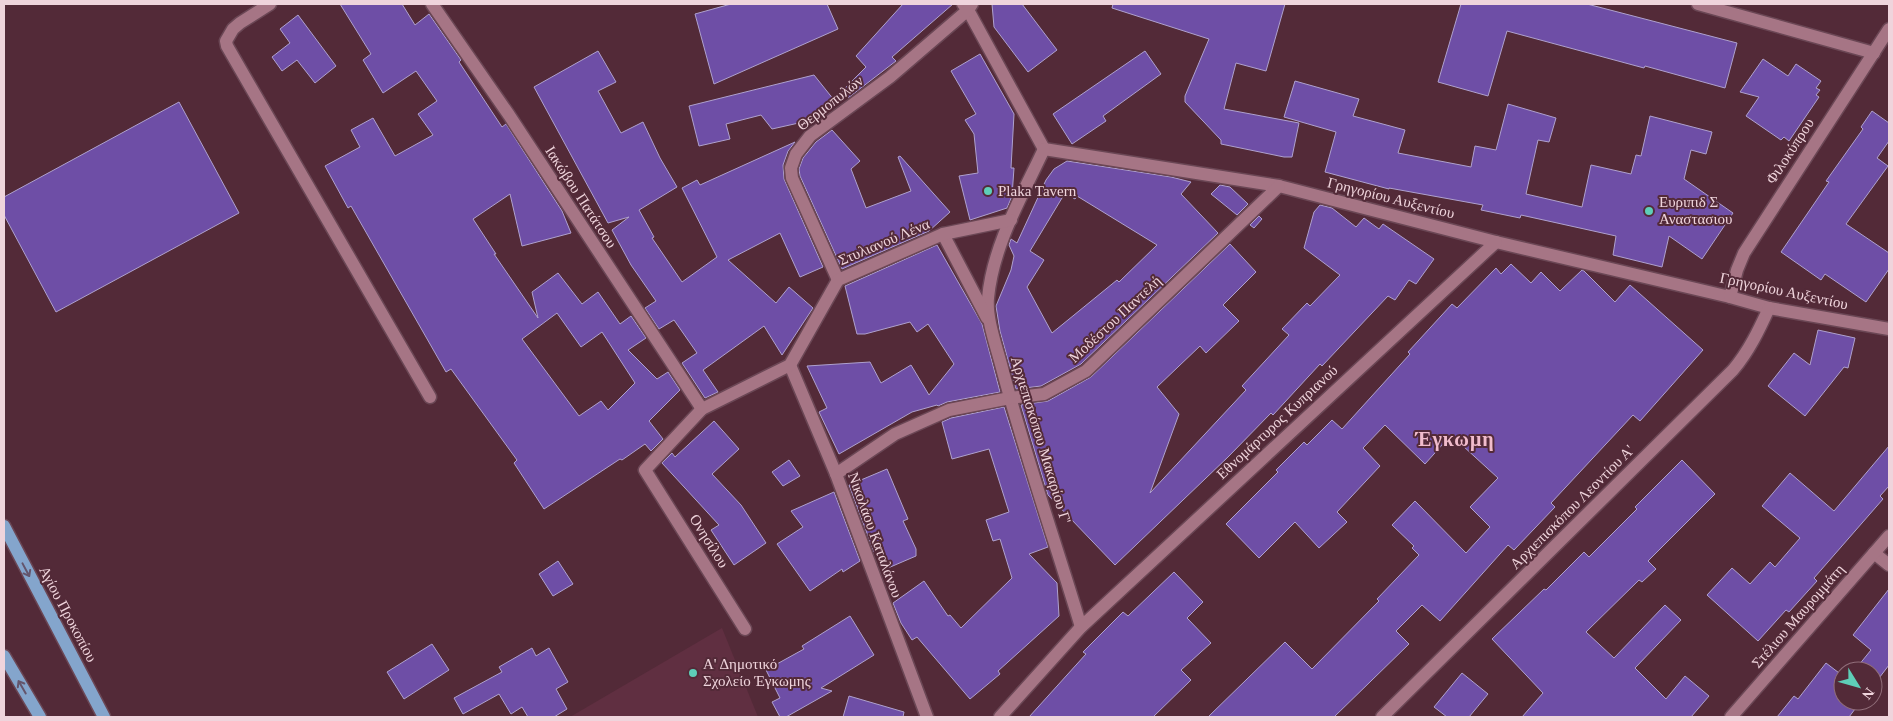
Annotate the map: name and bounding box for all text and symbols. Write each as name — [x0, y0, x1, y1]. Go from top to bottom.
street label: Θερμοπυλών — [794, 72, 866, 134]
street label: Φιλοκύπρου — [1763, 115, 1817, 187]
street label: Ιακώβου Πατάτσου — [542, 143, 620, 251]
street label: Γρηγορίου Αυξεντίου — [1326, 174, 1456, 222]
place label: Plaka Tavern — [998, 183, 1077, 199]
marker: Plaka Tavern — [982, 185, 994, 197]
place label: Ευριπιδ Σ Αναστασιου — [1659, 194, 1732, 227]
marker: Ευριπιδ Σ Αναστασιου — [1643, 205, 1655, 217]
street label: Στυλιανού Λένα — [836, 216, 932, 268]
street label: Γρηγορίου Αυξεντίου — [1718, 270, 1850, 312]
street label: Μοδέστου Παντελή — [1066, 272, 1164, 366]
street label: Αρχιεπισκόπου Μακαρίου Γ' — [1008, 354, 1074, 526]
street label: Εθνομάρτυρος Κυπριανού — [1213, 362, 1341, 482]
district label: Έγκωμη — [1414, 428, 1495, 451]
street label: Αρχιεπισκόπου Λεοντίου Α' — [1507, 442, 1637, 572]
street label: Νικολάου Καταλάνου — [845, 470, 905, 600]
street label: Ονησίλου — [686, 511, 732, 571]
street label: Στέλιου Μαυρομμάτη — [1749, 561, 1847, 671]
one-way arrow — [21, 562, 31, 577]
street label: Αγίου Προκοπίου — [36, 563, 100, 665]
place label: Α' Δημοτικό Σχολείο Έγκωμης — [703, 656, 811, 689]
north arrow — [1833, 661, 1883, 711]
marker: Α' Δημοτικό Σχολείο Έγκωμης — [687, 667, 699, 679]
one-way arrow — [16, 680, 26, 694]
text: N — [1859, 685, 1877, 702]

